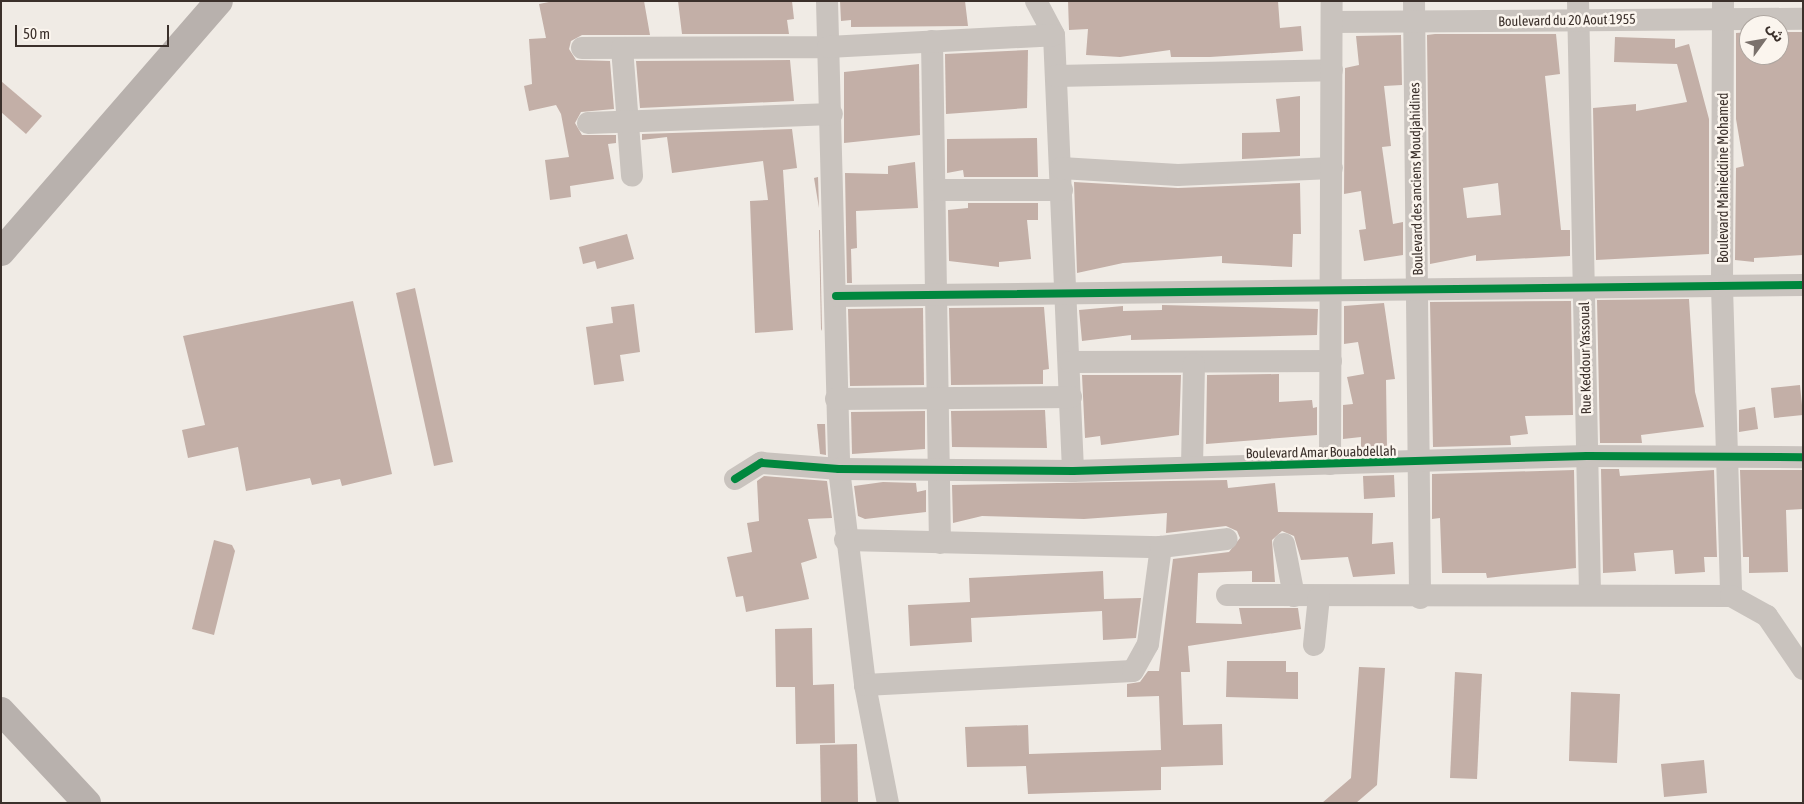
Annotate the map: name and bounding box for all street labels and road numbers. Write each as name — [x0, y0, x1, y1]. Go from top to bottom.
street label: Boulevard du 20 Aout 1955 — [1498, 10, 1636, 30]
street label: Boulevard des anciens Moudjahidines — [1406, 82, 1426, 276]
street label: Boulevard Mahieddine Mohamed — [1715, 93, 1731, 263]
street label: Rue Keddour Yassoual — [1576, 301, 1594, 415]
street label: Boulevard Amar Bouabdellah — [1245, 442, 1397, 462]

